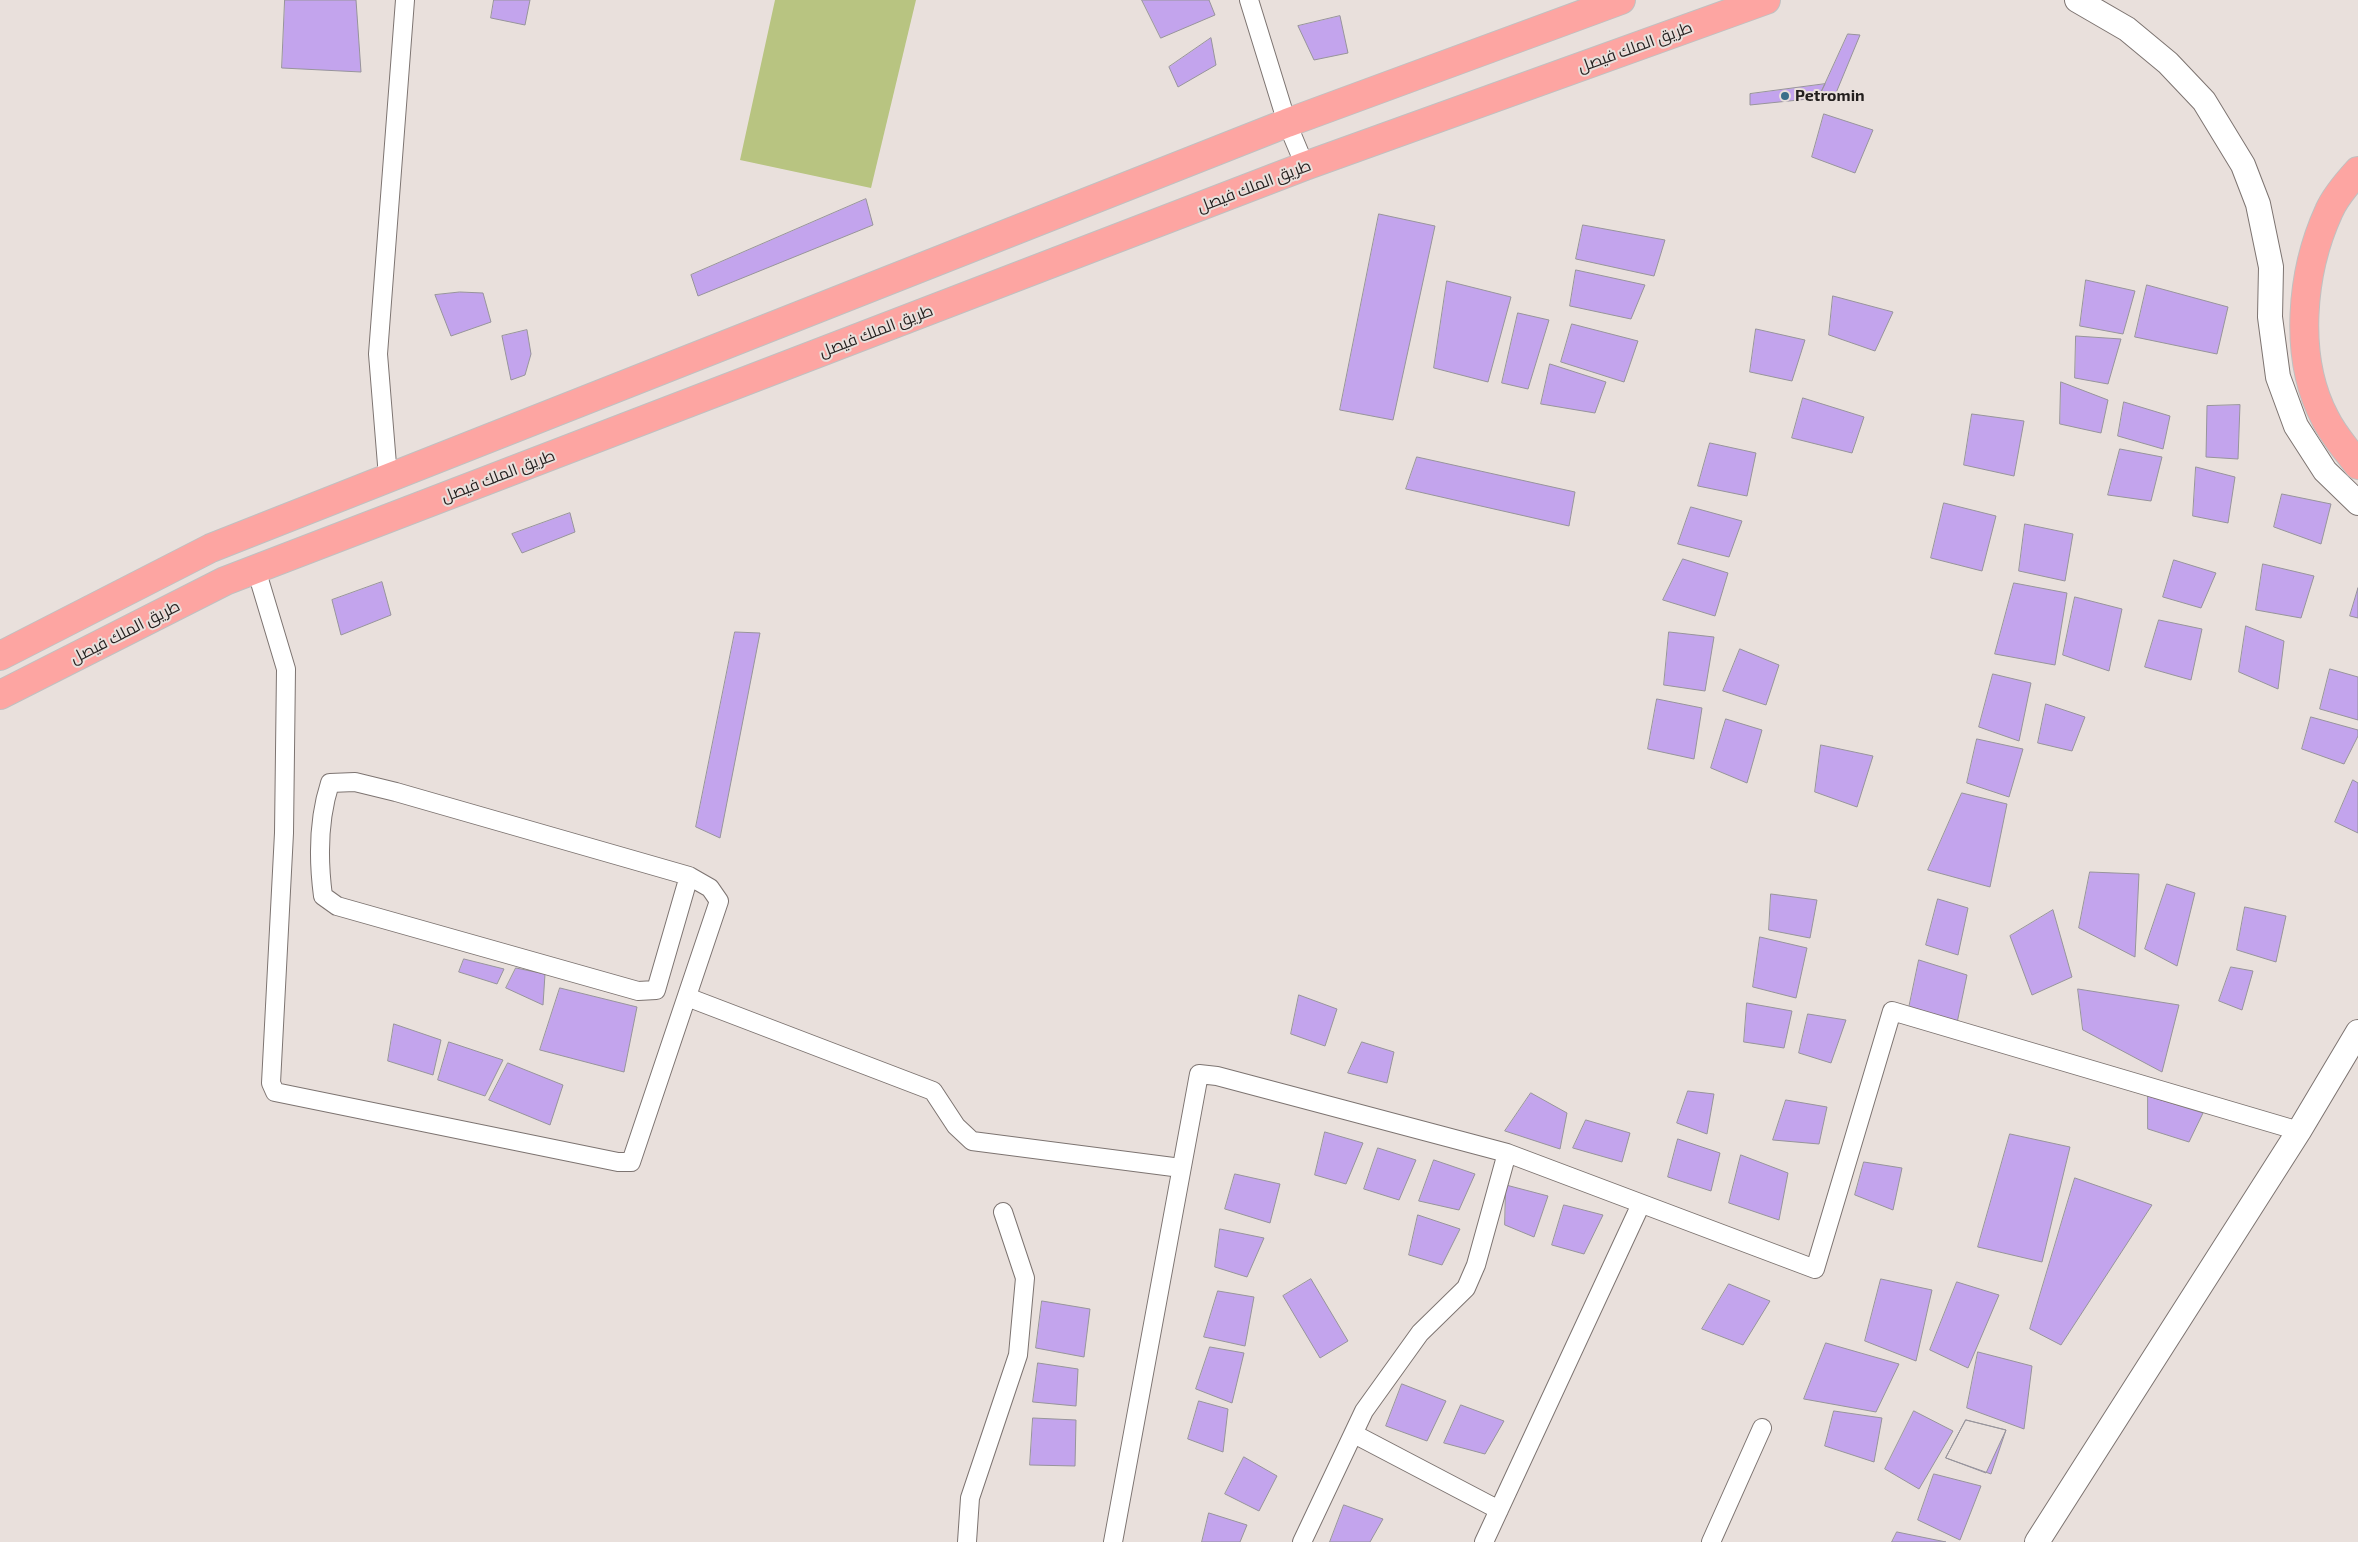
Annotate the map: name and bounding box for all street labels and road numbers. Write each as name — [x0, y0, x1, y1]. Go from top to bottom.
street label: طريق الملك فيصل — [1575, 17, 1695, 77]
street label: طريق الملك فيصل — [1194, 155, 1314, 217]
street label: طريق الملك فيصل — [816, 300, 936, 362]
street label: طريق الملك فيصل — [438, 445, 558, 507]
street label: طريق الملك فيصل — [67, 596, 183, 668]

